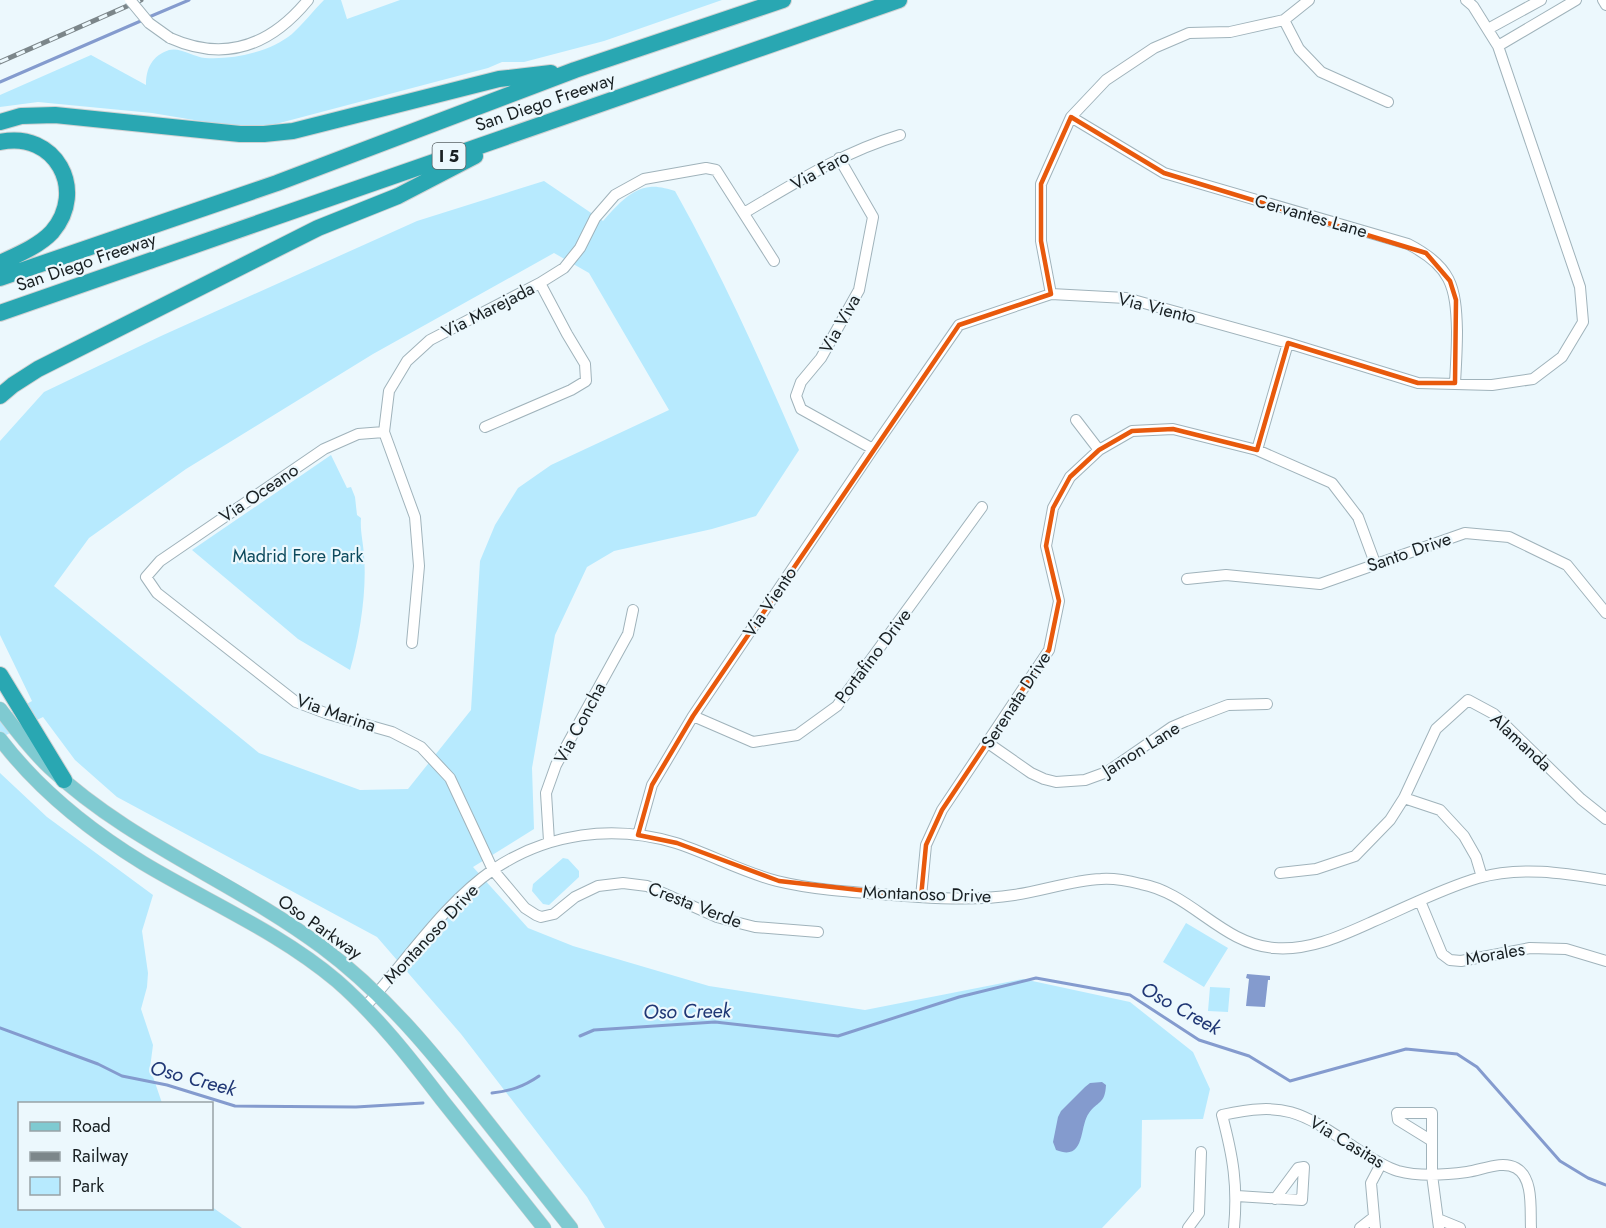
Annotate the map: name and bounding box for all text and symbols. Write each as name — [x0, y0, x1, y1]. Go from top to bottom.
street label: San Diego Freeway — [471, 66, 619, 138]
road number: I 5 — [432, 143, 466, 169]
street label: Via Faro — [786, 143, 854, 197]
street label: Cervantes Lane — [1252, 188, 1370, 244]
street label: San Diego Freeway — [12, 226, 160, 298]
street label: Via Marejada — [437, 275, 539, 345]
street label: Via Viento — [1115, 286, 1199, 330]
street label: Via Viva — [813, 290, 867, 358]
street label: Via Oceano — [214, 457, 304, 529]
street label: Santo Drive — [1363, 525, 1455, 579]
park label: Madrid Fore Park — [233, 543, 364, 569]
street label: Via Viento — [737, 561, 803, 642]
street label: Portafino Drive — [829, 603, 917, 709]
street label: Serenata Drive — [975, 646, 1057, 754]
street label: Via Concha — [548, 678, 612, 768]
street label: Via Marina — [293, 687, 379, 739]
street label: Alamanda — [1484, 707, 1558, 777]
street label: Jamon Lane — [1095, 715, 1185, 784]
street label: Cresta Verde — [644, 875, 746, 935]
street label: Montanoso Drive — [378, 878, 484, 990]
street label: Montanoso Drive — [862, 879, 992, 909]
street label: Oso Parkway — [272, 888, 368, 966]
street label: Morales — [1463, 936, 1527, 972]
water label: Oso Creek — [1135, 974, 1228, 1043]
water label: Oso Creek — [643, 996, 733, 1027]
water label: Oso Creek — [147, 1053, 241, 1104]
legend — [18, 1102, 213, 1210]
street label: Via Casitas — [1304, 1109, 1390, 1175]
text: Road — [72, 1113, 111, 1139]
text: Railway — [72, 1143, 128, 1169]
text: Park — [72, 1173, 104, 1199]

